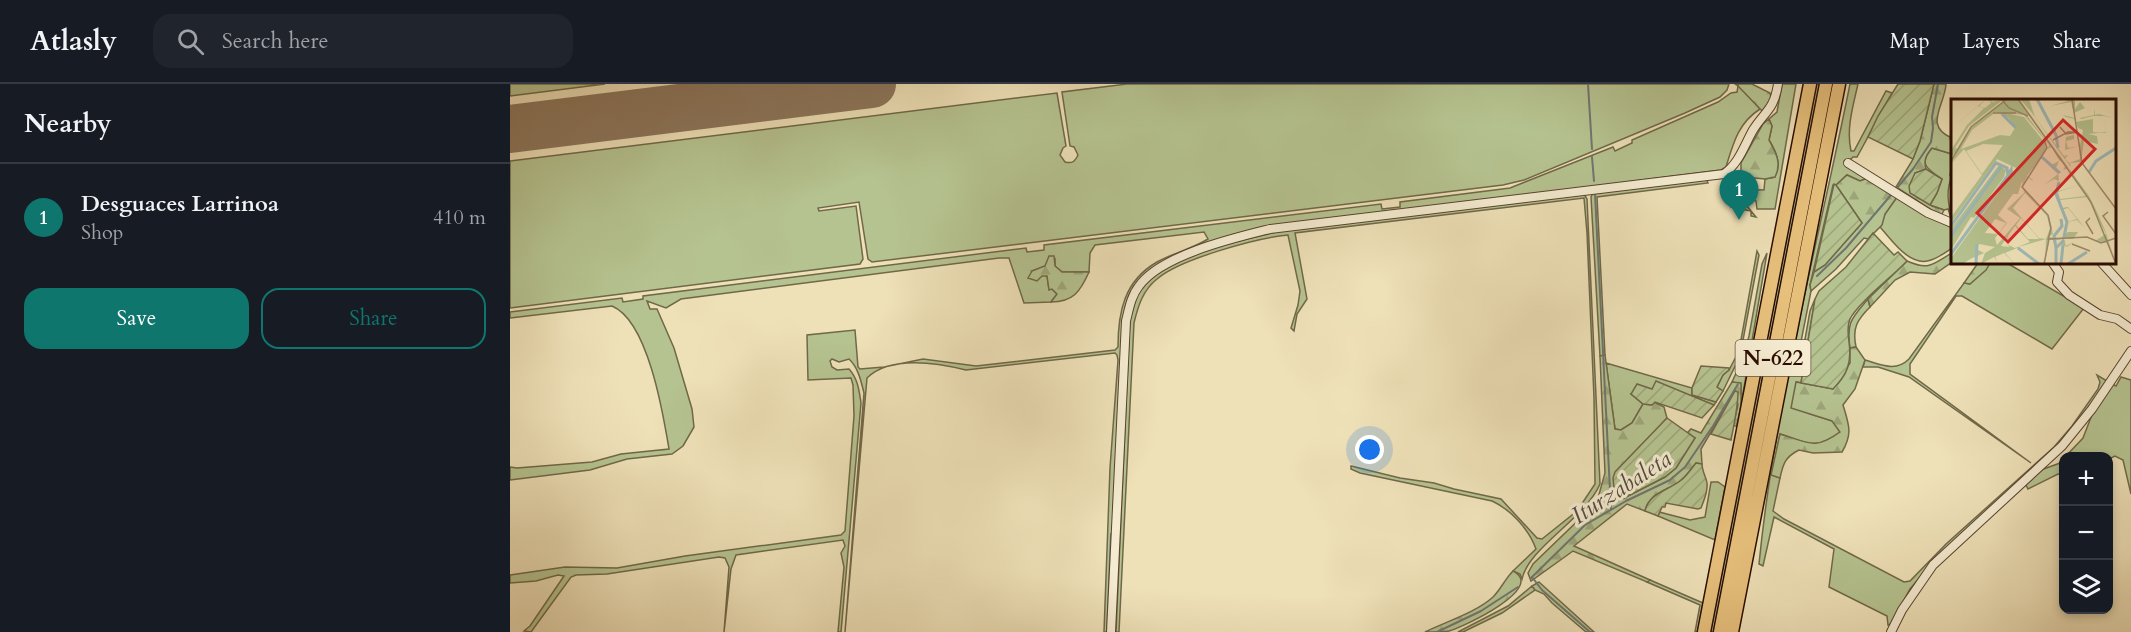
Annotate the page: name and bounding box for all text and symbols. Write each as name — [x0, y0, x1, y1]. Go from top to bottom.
search box — [153, 14, 573, 68]
text: Atlasly — [30, 22, 117, 60]
icon: search — [174, 25, 207, 58]
text: Search here — [222, 26, 328, 56]
text: Map — [1890, 27, 1930, 56]
text: Layers — [1963, 27, 2020, 56]
text: Share — [2053, 27, 2101, 56]
inset map — [1951, 99, 2116, 264]
text: Nearby — [24, 106, 112, 141]
pin: 1 — [1720, 170, 1758, 220]
text: Desguaces Larrinoa — [81, 189, 279, 219]
text: 1 — [38, 204, 49, 231]
text: 410 m — [433, 204, 486, 231]
text: Shop — [81, 219, 123, 246]
button: Save — [24, 288, 249, 349]
button: Share — [261, 288, 486, 349]
road number: N-622 — [1736, 340, 1810, 376]
your location — [1355, 435, 1384, 464]
water label: Iturzabaleta — [1565, 443, 1678, 532]
map controls — [2059, 452, 2113, 614]
button: + — [2059, 452, 2113, 506]
button: − — [2059, 506, 2113, 560]
button: layers — [2059, 560, 2113, 614]

